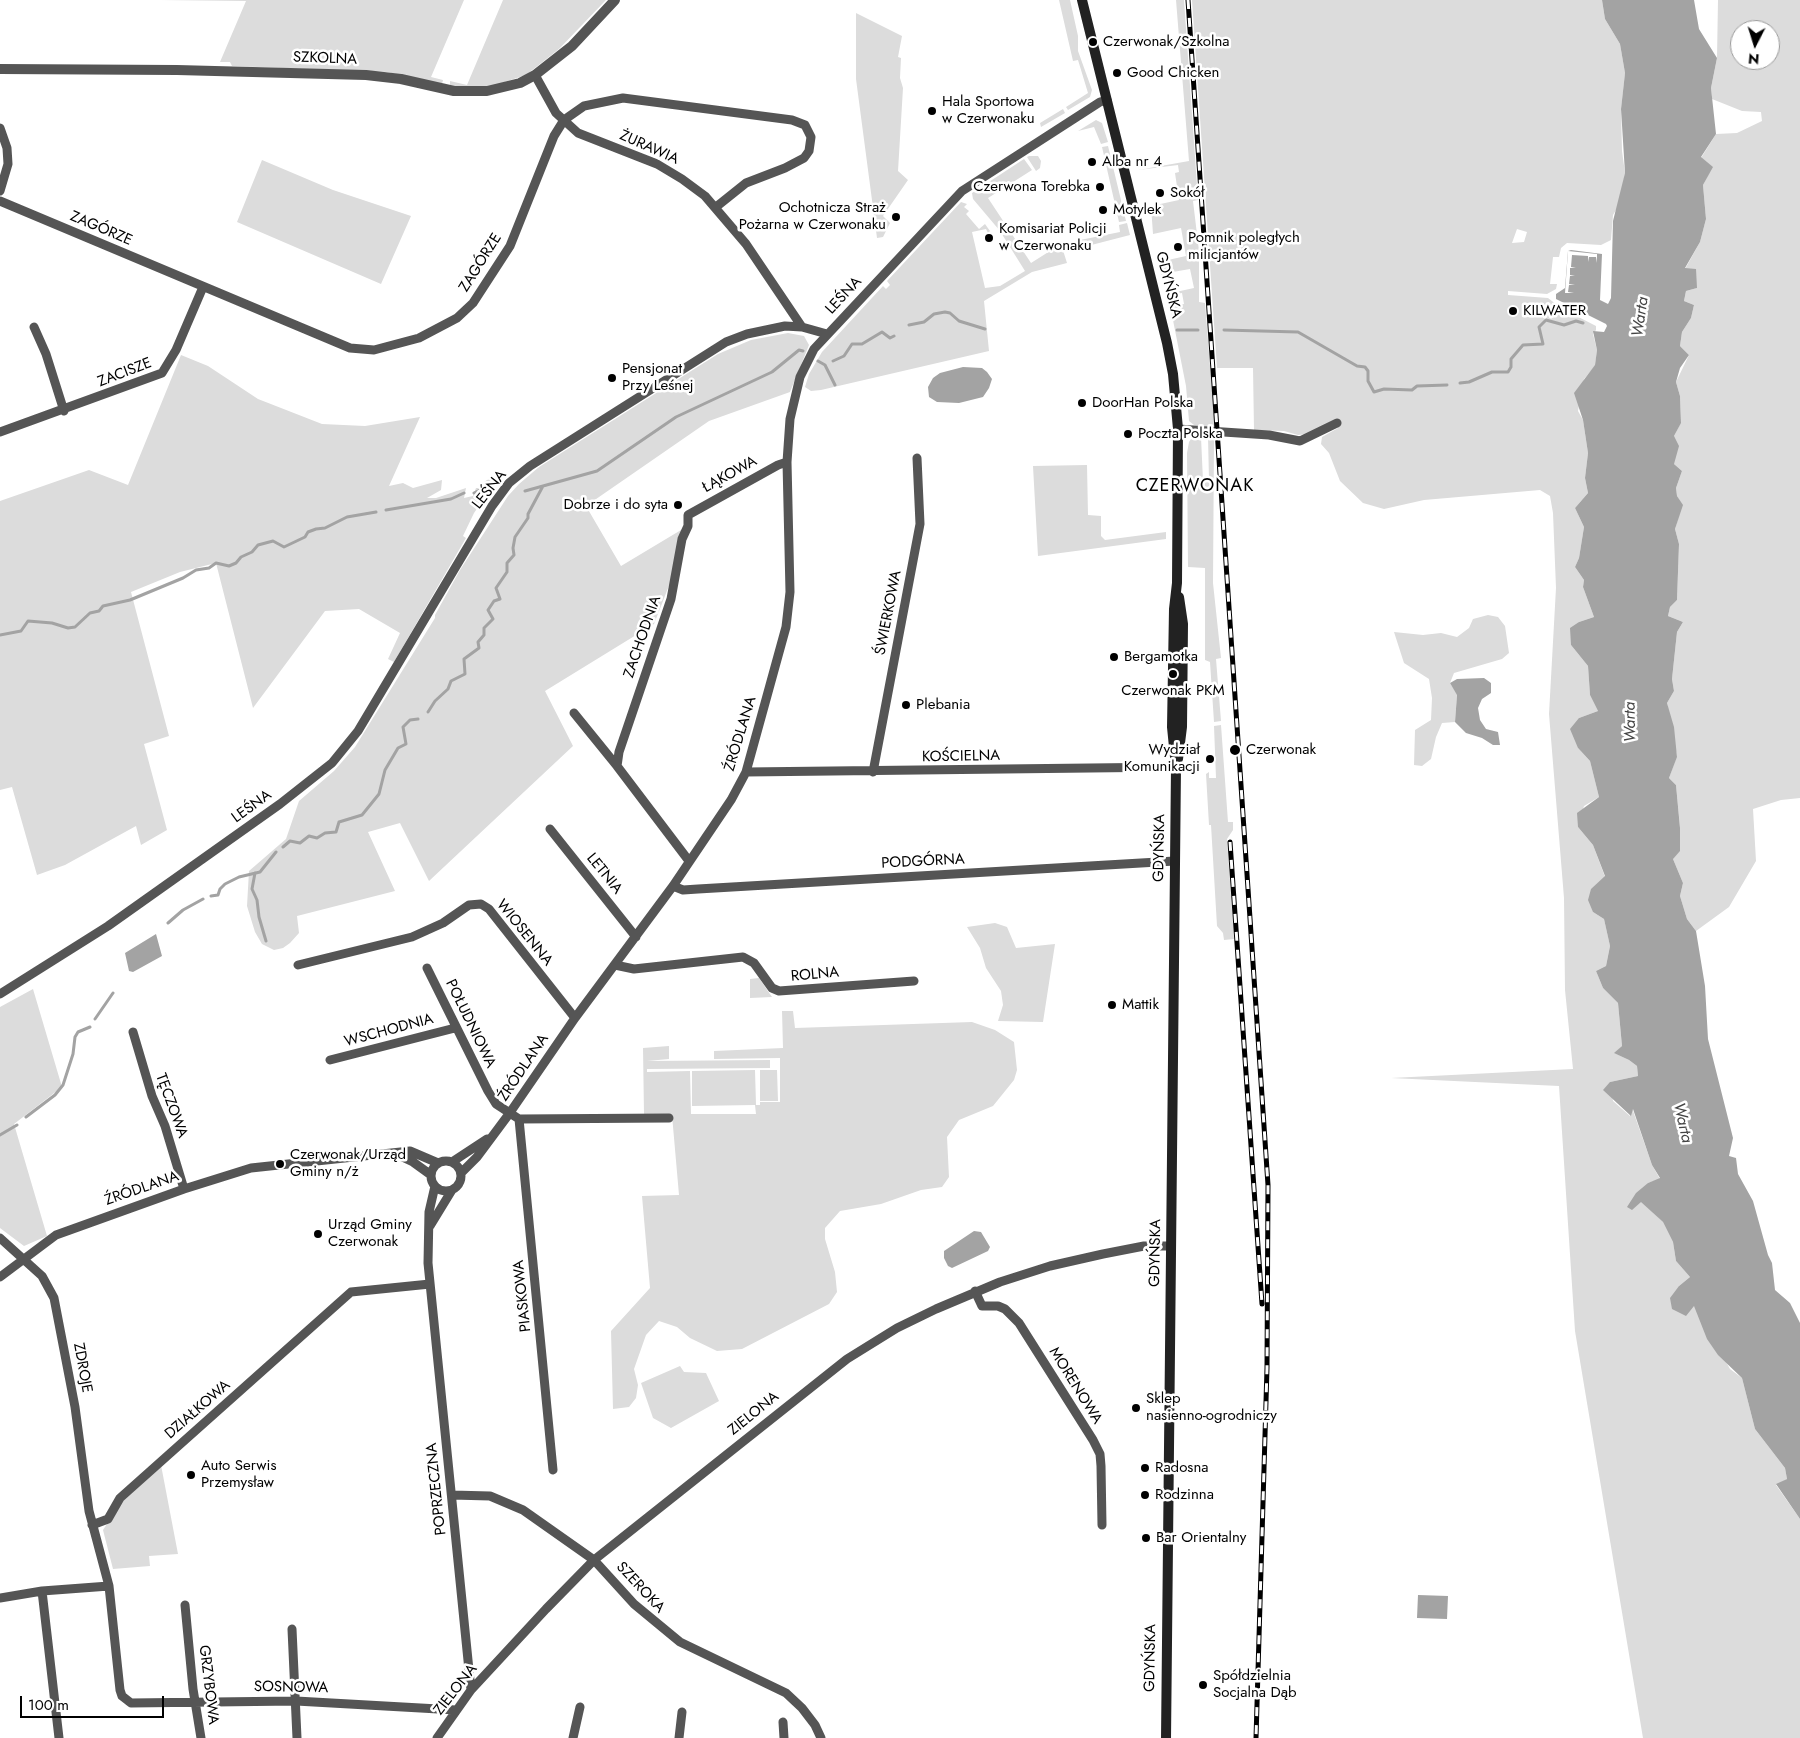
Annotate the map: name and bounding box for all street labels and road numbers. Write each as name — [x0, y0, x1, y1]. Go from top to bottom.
street label: SZKOLNA — [293, 49, 357, 69]
street label: ŻURAWIA — [617, 127, 681, 169]
street label: ZAGÓRZE — [67, 208, 135, 250]
street label: ZAGÓRZE — [456, 230, 506, 296]
street label: GDYŃSKA — [1151, 250, 1185, 320]
street label: LEŚNA — [822, 273, 866, 319]
street label: ZACISZE — [96, 355, 154, 391]
street label: ŁĄKOWA — [700, 453, 760, 497]
street label: LEŚNA — [469, 467, 511, 513]
street label: ŚWIERKOWA — [872, 569, 906, 657]
street label: ZACHODNIA — [621, 593, 665, 681]
street label: ŹRÓDLANA — [721, 694, 761, 774]
street label: KOŚCIELNA — [922, 747, 1000, 767]
street label: LEŚNA — [229, 787, 275, 827]
street label: GDYŃSKA — [1150, 814, 1170, 882]
street label: LETNIA — [582, 850, 626, 898]
street label: PODGÓRNA — [881, 851, 965, 873]
street label: WIOSENNA — [492, 896, 556, 970]
street label: ROLNA — [790, 964, 840, 986]
street label: POŁUDNIOWA — [441, 977, 499, 1071]
street label: WSCHODNIA — [343, 1010, 435, 1052]
street label: ŹRÓDLANA — [495, 1031, 553, 1105]
street label: TĘCZOWA — [151, 1071, 191, 1141]
street label: ŹRÓDLANA — [103, 1168, 181, 1210]
street label: GDYŃSKA — [1146, 1219, 1166, 1287]
street label: PIASKOWA — [510, 1259, 536, 1333]
street label: ZDROJE — [69, 1342, 95, 1394]
street label: MORENOWA — [1044, 1344, 1106, 1428]
street label: DZIAŁKOWA — [162, 1377, 234, 1443]
street label: ZIELONA — [725, 1388, 783, 1440]
street label: POPRZECZNA — [423, 1442, 451, 1536]
street label: SZEROKA — [612, 1559, 668, 1617]
street label: GDYŃSKA — [1141, 1624, 1161, 1692]
street label: GRZYBOWA — [194, 1644, 222, 1726]
street label: ZIELONA — [431, 1661, 481, 1719]
street label: SOSNOWA — [254, 1678, 328, 1698]

